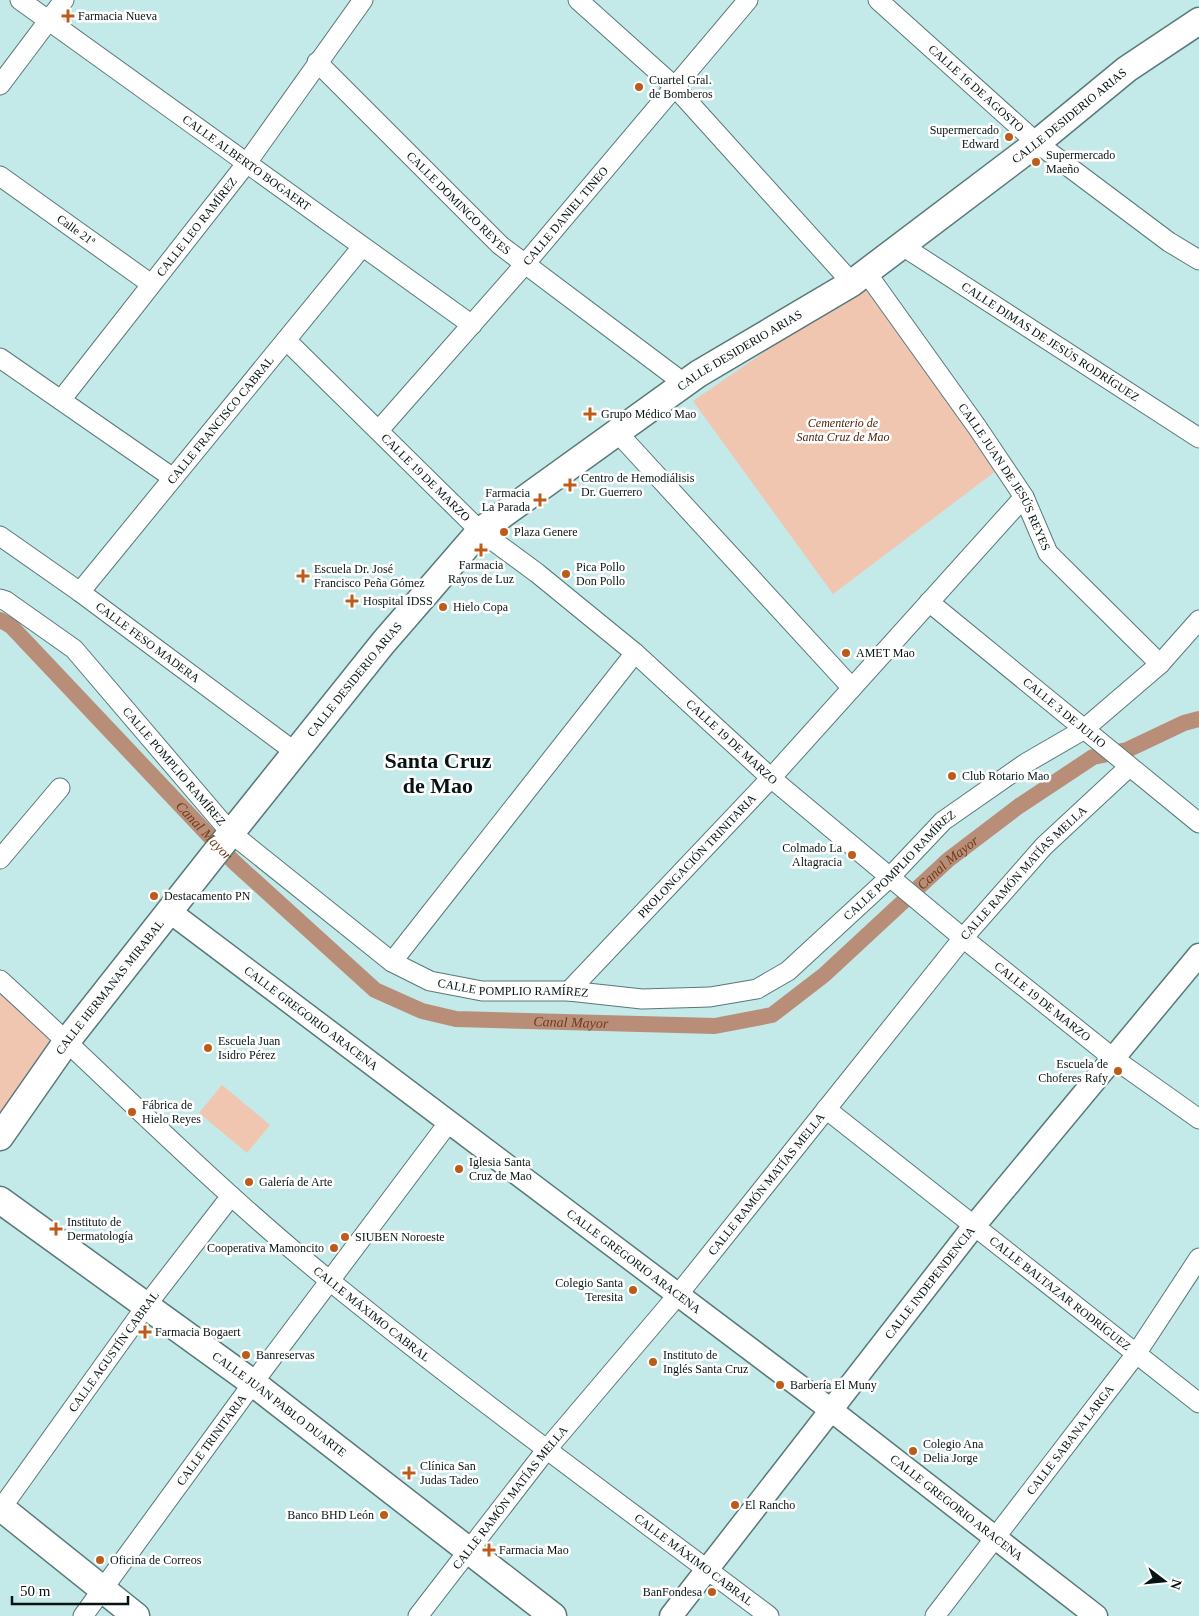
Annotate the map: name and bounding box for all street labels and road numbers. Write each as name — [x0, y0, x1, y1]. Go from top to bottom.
street label: CALLE 16 DE AGOSTO — [926, 42, 1027, 135]
street label: CALLE DESIDERIO ARIAS — [1009, 65, 1129, 167]
street label: CALLE ALBERTO BOGAERT — [180, 112, 314, 214]
street label: CALLE DOMINGO REYES — [404, 149, 513, 258]
street label: CALLE DANIEL TINEO — [520, 163, 611, 268]
street label: CALLE LEO RAMÍREZ — [154, 174, 240, 279]
street label: Calle 21ª — [54, 212, 98, 249]
street label: CALLE DIMAS DE JESÚS RODRÍGUEZ — [959, 279, 1142, 404]
street label: CALLE DESIDERIO ARIAS — [675, 307, 805, 394]
street label: CALLE FRANCISCO CABRAL — [164, 353, 277, 487]
street label: CALLE JUAN DE JESÚS REYES — [955, 401, 1053, 553]
street label: CALLE 19 DE MARZO — [378, 431, 473, 525]
street label: CALLE FESO MADERA — [93, 599, 203, 686]
street label: CALLE DESIDERIO ARIAS — [304, 619, 405, 740]
street label: CALLE 3 DE JULIO — [1020, 675, 1109, 751]
street label: CALLE 19 DE MARZO — [683, 696, 781, 788]
street label: CALLE POMPLIO RAMÍREZ — [120, 704, 229, 829]
street label: PROLONGACIÓN TRINITARIA — [635, 791, 759, 921]
street label: CALLE RAMÓN MATÍAS MELLA — [958, 803, 1090, 943]
street label: CALLE POMPLIO RAMÍREZ — [841, 807, 958, 923]
street label: CALLE HERMANAS MIRABAL — [53, 917, 167, 1057]
street label: CALLE 19 DE MARZO — [992, 959, 1094, 1044]
street label: CALLE GREGORIO ARACENA — [241, 963, 381, 1073]
street label: CALLE POMPLIO RAMÍREZ — [437, 976, 589, 1000]
street label: CALLE RAMÓN MATÍAS MELLA — [705, 1110, 828, 1258]
street label: CALLE GREGORIO ARACENA — [564, 1206, 704, 1317]
street label: CALLE INDEPENDENCIA — [882, 1224, 978, 1342]
street label: CALLE BALTAZAR RODRÍGUEZ — [987, 1233, 1134, 1353]
street label: CALLE MÁXIMO CABRAL — [311, 1263, 433, 1365]
street label: CALLE AGUSTÍN CABRAL — [65, 1288, 162, 1415]
street label: CALLE JUAN PABLO DUARTE — [210, 1349, 349, 1460]
street label: CALLE SABANA LARGA — [1024, 1382, 1117, 1498]
street label: CALLE TRINITARIA — [174, 1391, 250, 1488]
street label: CALLE RAMÓN MATÍAS MELLA — [450, 1423, 571, 1572]
street label: CALLE GREGORIO ARACENA — [887, 1452, 1026, 1564]
street label: CALLE MÁXIMO CABRAL — [632, 1511, 756, 1609]

